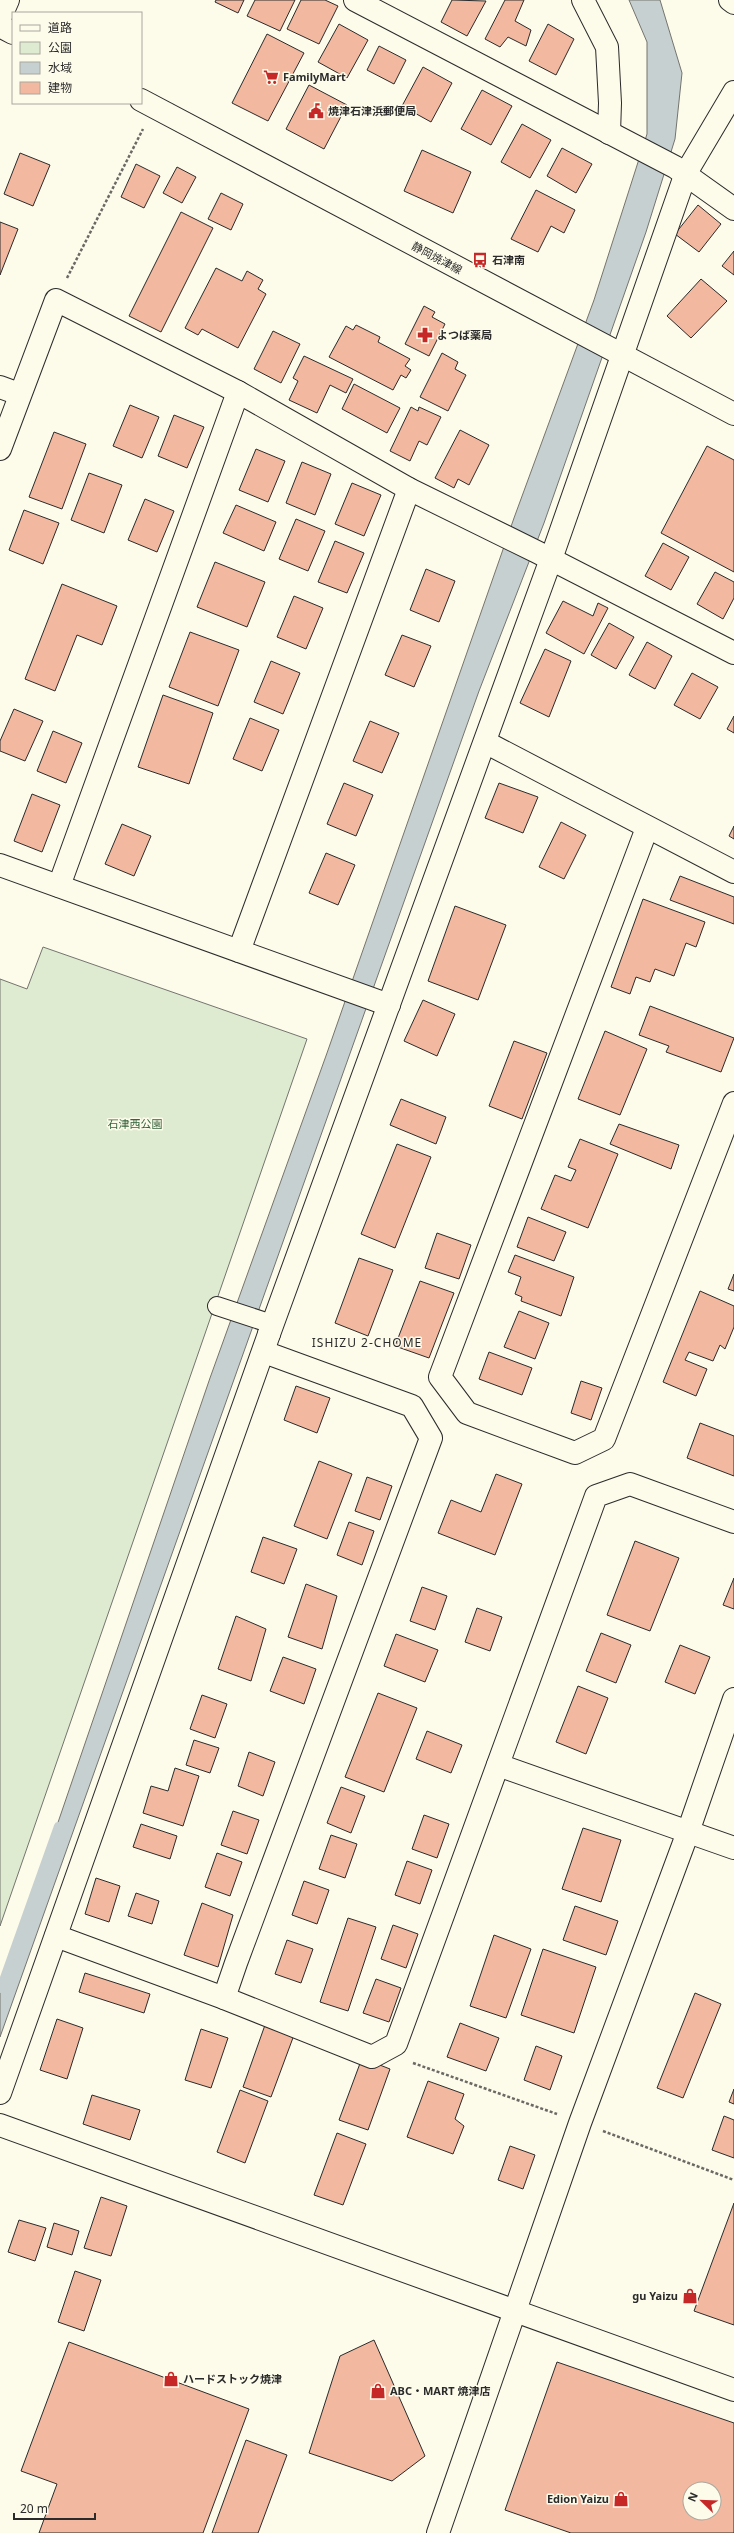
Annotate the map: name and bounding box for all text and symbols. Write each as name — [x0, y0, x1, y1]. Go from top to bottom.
legend — [12, 12, 142, 104]
text: 道路 — [48, 19, 72, 36]
text: 公園 — [48, 39, 72, 56]
text: 水域 — [48, 59, 72, 76]
supermarket icon: FamilyMart — [262, 68, 280, 86]
place label: FamilyMart — [283, 69, 346, 84]
text: 建物 — [48, 79, 72, 96]
public building icon: 焼津石津浜郵便局 — [307, 102, 325, 120]
place label: 焼津石津浜郵便局 — [328, 103, 416, 118]
street label: 静岡焼津線 — [409, 238, 465, 277]
bus stop icon: 石津南 — [471, 251, 489, 269]
place label: 石津南 — [492, 252, 525, 267]
pharmacy icon: よつば薬局 — [416, 326, 434, 344]
place label: よつば薬局 — [437, 327, 492, 342]
park label: 石津西公園 — [108, 1116, 163, 1131]
district label: ISHIZU 2-CHOME — [312, 1334, 422, 1351]
shop icon: gu Yaizu — [681, 2287, 699, 2305]
place label: gu Yaizu — [632, 2288, 678, 2303]
shop icon: ハードストック焼津 — [162, 2370, 180, 2388]
place label: ハードストック焼津 — [183, 2371, 282, 2386]
shop icon: ABC・MART 焼津店 — [369, 2382, 387, 2400]
place label: ABC・MART 焼津店 — [390, 2383, 490, 2398]
north arrow — [682, 2481, 722, 2521]
shop icon: Edion Yaizu — [612, 2490, 630, 2508]
text: N — [684, 2490, 701, 2504]
place label: Edion Yaizu — [547, 2491, 609, 2506]
scale bar — [14, 2495, 95, 2521]
text: 20 m — [20, 2500, 48, 2517]

